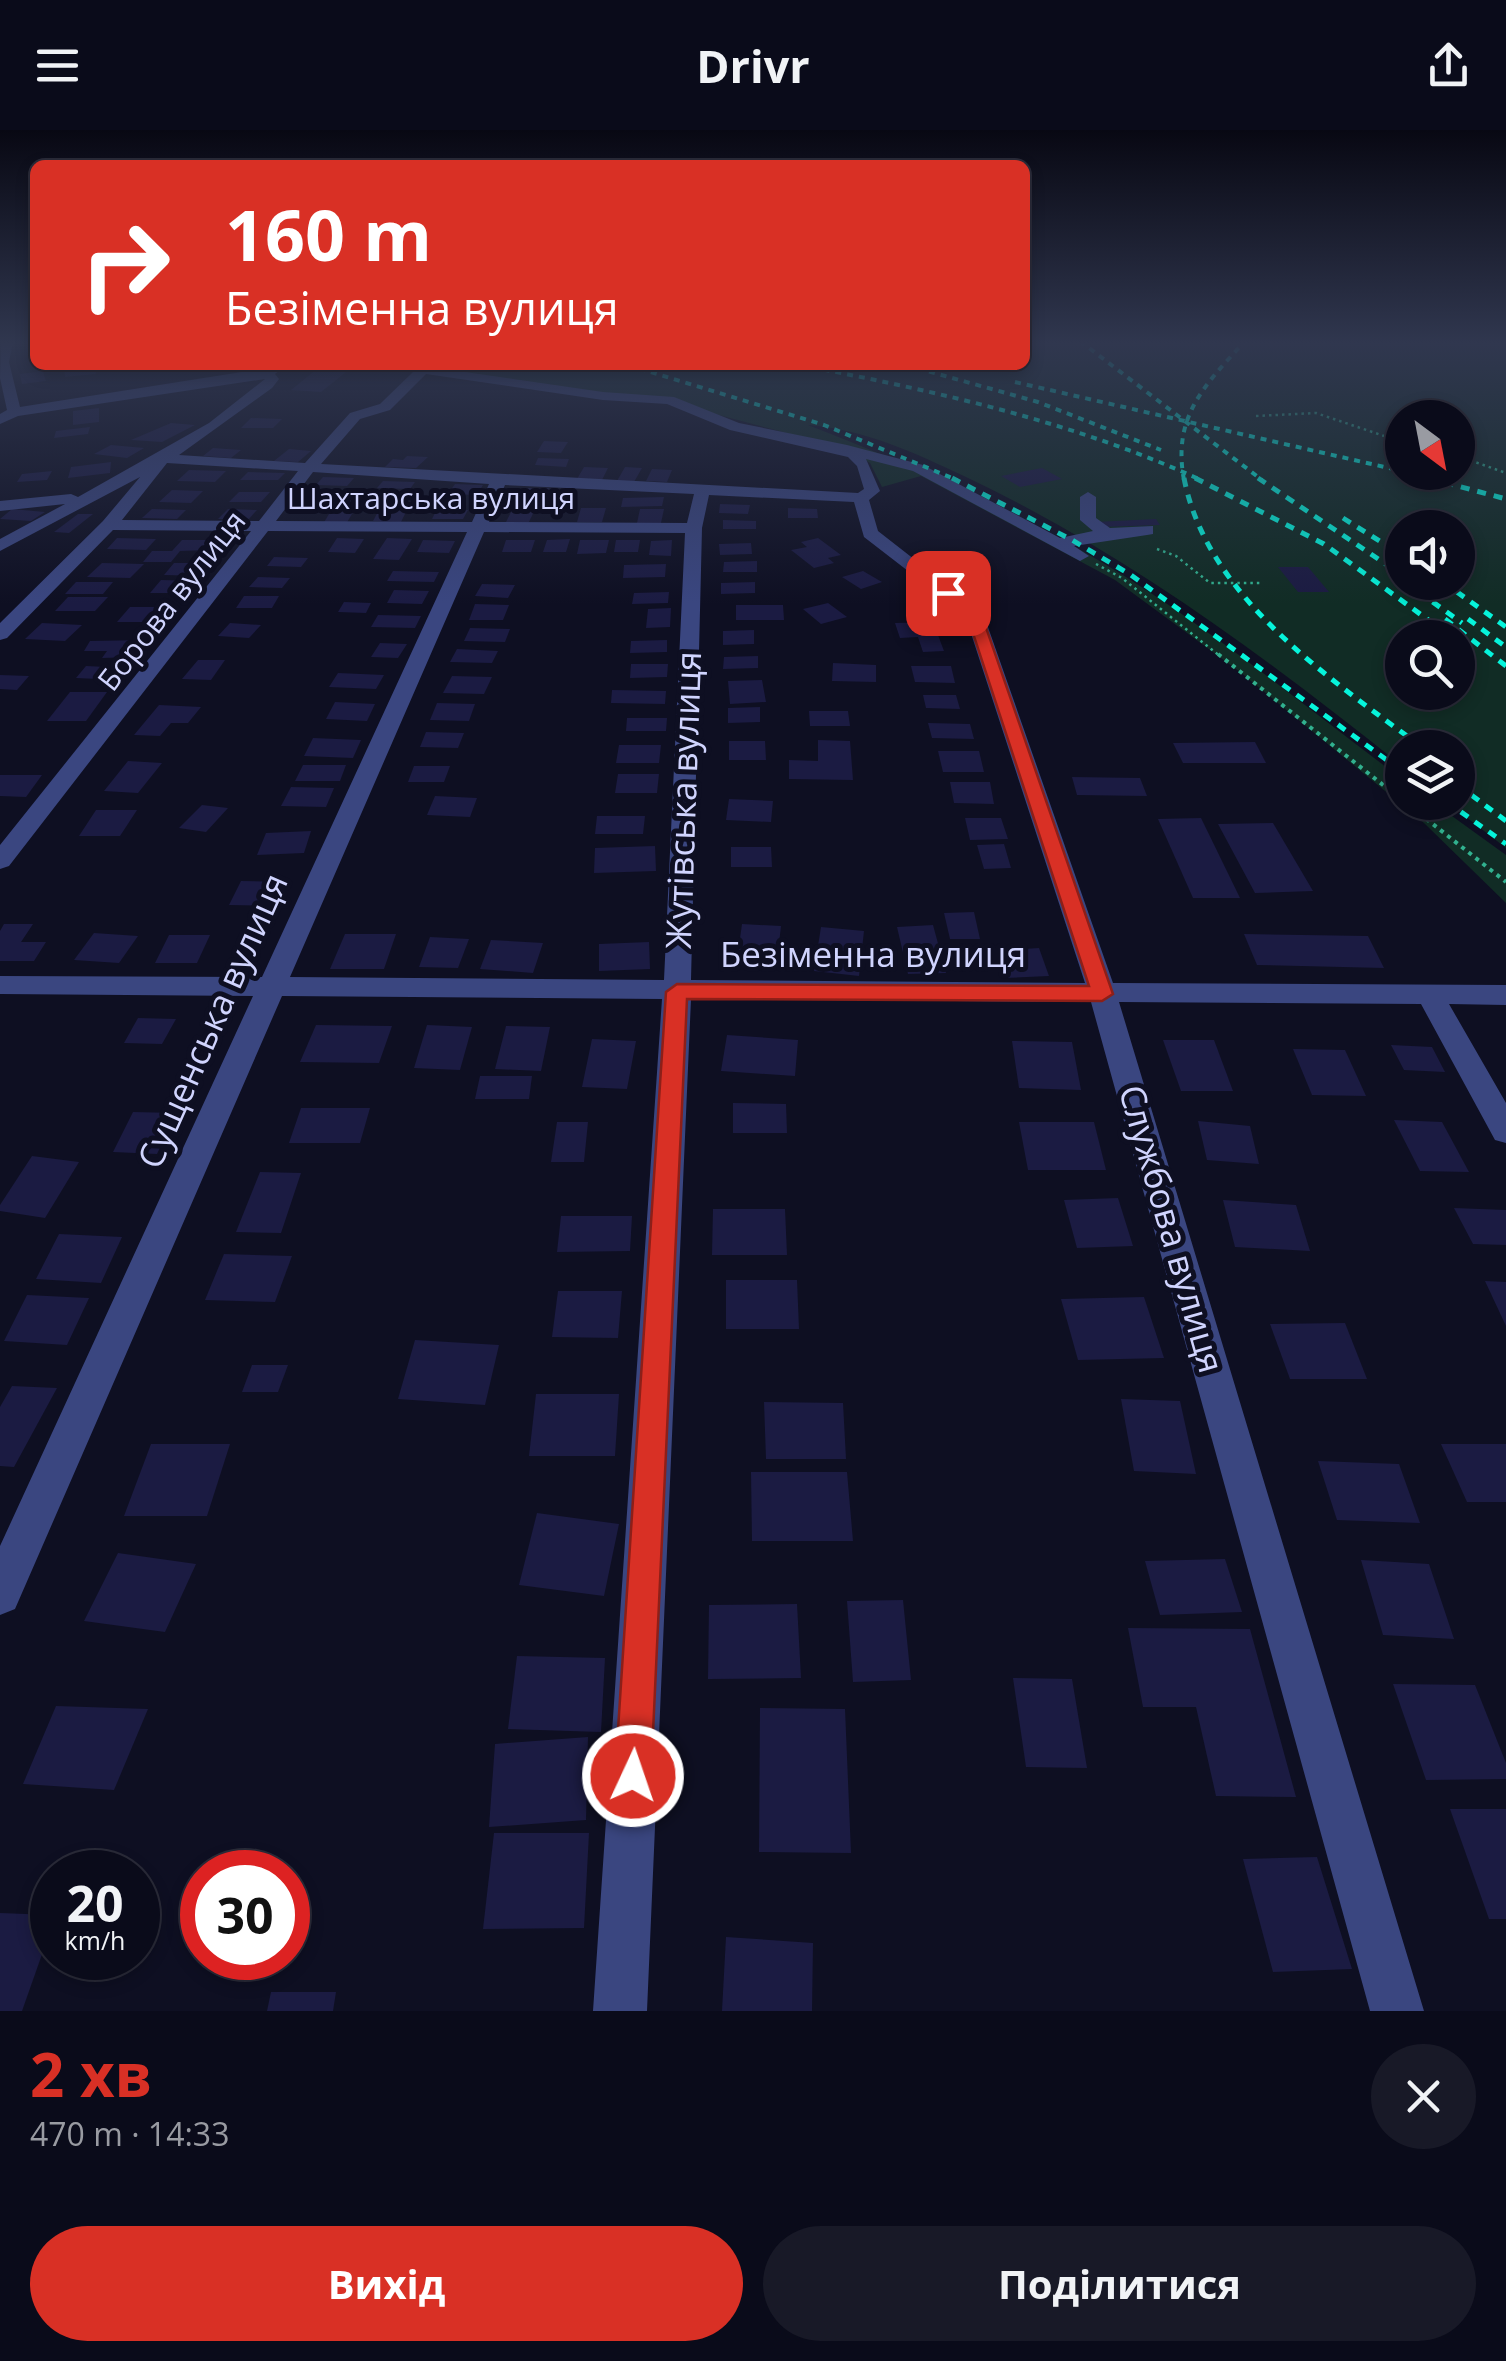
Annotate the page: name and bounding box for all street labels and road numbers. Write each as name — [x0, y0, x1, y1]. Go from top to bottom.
street label: Шахтарська вулиця — [287, 477, 575, 518]
street label: Борова вулиця — [87, 501, 254, 699]
street label: Жутівська вулиця — [654, 650, 711, 949]
street label: Сущенська вулиця — [125, 866, 298, 1175]
street label: Безіменна вулиця — [720, 930, 1026, 977]
street label: Службова вулиця — [1109, 1079, 1236, 1378]

